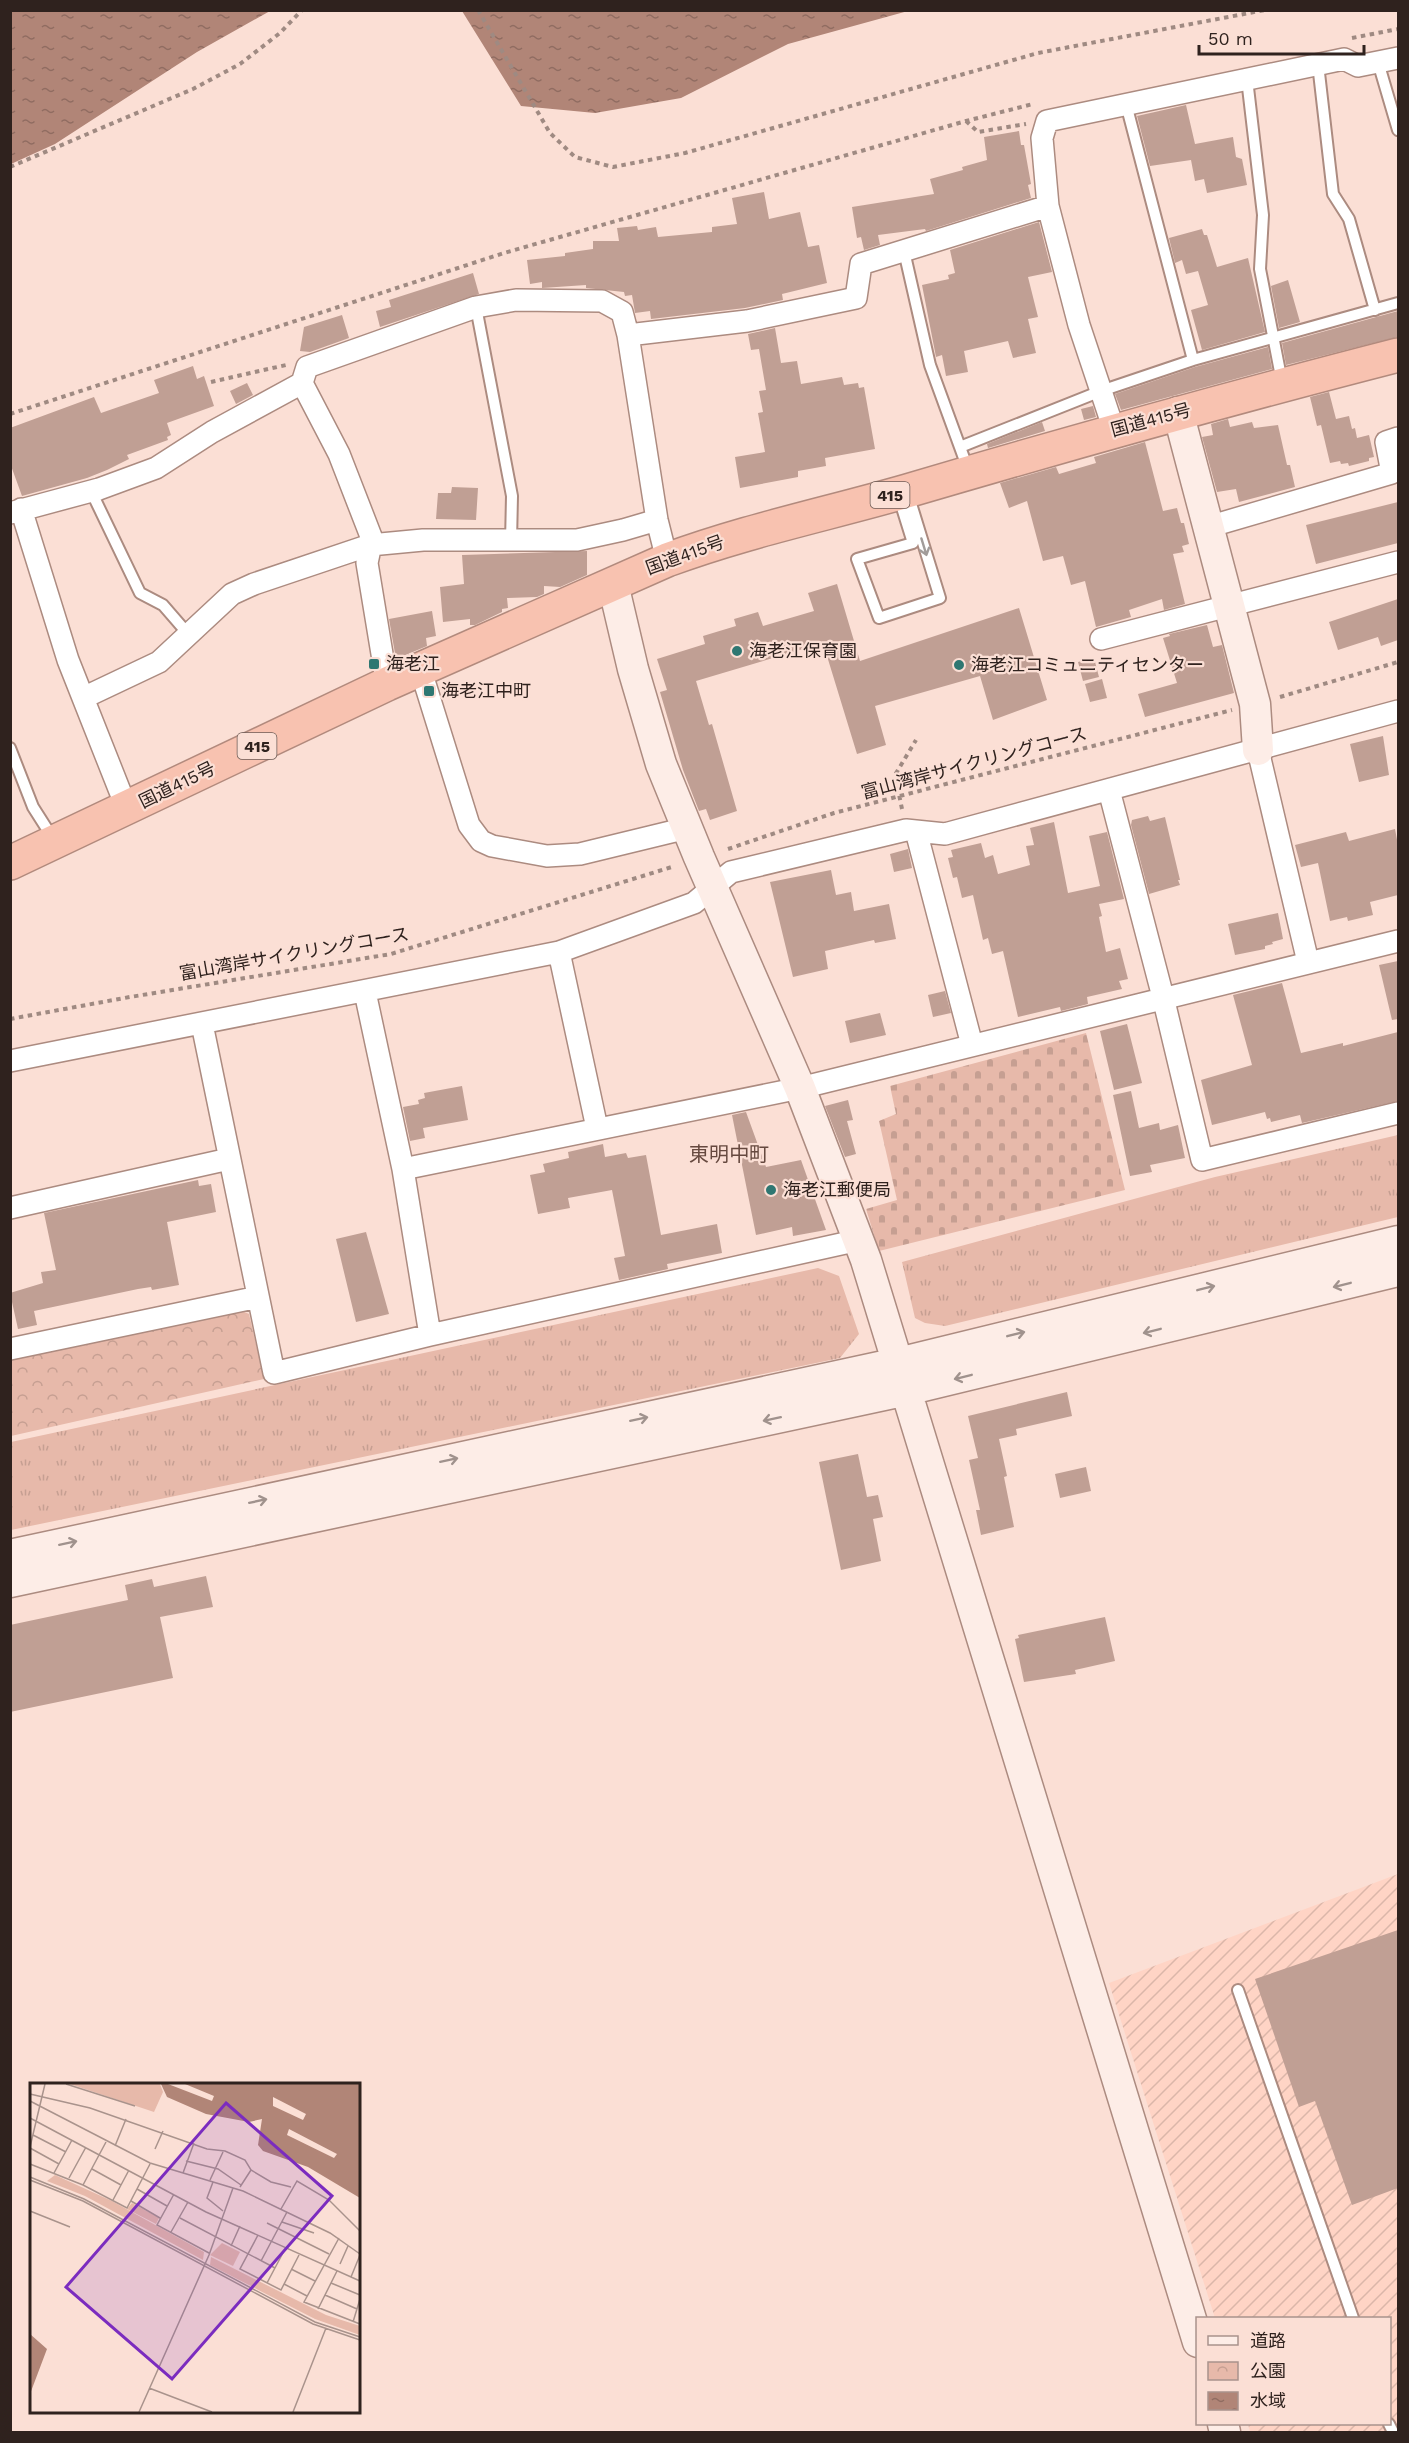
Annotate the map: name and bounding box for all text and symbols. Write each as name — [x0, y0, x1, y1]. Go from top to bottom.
scale bar — [1199, 18, 1364, 56]
text: 50 m — [1208, 28, 1253, 49]
street label: 国道415号 — [1108, 399, 1193, 440]
road number: 415 — [870, 482, 910, 508]
street label: 国道415号 — [643, 531, 727, 578]
one-way arrow — [919, 537, 930, 556]
place label: 海老江保育園 — [749, 640, 857, 661]
marker: 海老江保育園 — [730, 644, 744, 658]
place label: 海老江 — [386, 653, 440, 674]
place label: 海老江コミュニティセンター — [971, 654, 1204, 675]
marker: 海老江 — [367, 657, 381, 671]
marker: 海老江コミュニティセンター — [952, 658, 966, 672]
place label: 海老江中町 — [441, 680, 531, 701]
marker: 海老江中町 — [422, 684, 436, 698]
street label: 富山湾岸サイクリングコース — [859, 722, 1089, 803]
road number: 415 — [238, 733, 276, 759]
street label: 国道415号 — [135, 757, 218, 812]
street label: 富山湾岸サイクリングコース — [177, 923, 410, 984]
district label: 東明中町 — [689, 1142, 769, 1166]
place label: 海老江郵便局 — [783, 1179, 891, 1200]
marker: 海老江郵便局 — [764, 1183, 778, 1197]
one-way arrow — [1332, 1279, 1351, 1291]
one-way arrow — [1196, 1282, 1215, 1293]
one-way arrow — [1143, 1325, 1162, 1337]
one-way arrow — [1007, 1327, 1026, 1339]
one-way arrow — [954, 1371, 973, 1383]
one-way arrow — [629, 1413, 649, 1424]
one-way arrow — [763, 1414, 783, 1425]
one-way arrow — [439, 1454, 458, 1465]
one-way arrow — [249, 1495, 268, 1507]
one-way arrow — [58, 1536, 77, 1548]
inset map — [30, 2083, 360, 2413]
legend — [1196, 2317, 1391, 2425]
text: 道路 — [1250, 2330, 1286, 2351]
text: 公園 — [1250, 2360, 1286, 2381]
text: 水域 — [1250, 2390, 1286, 2411]

